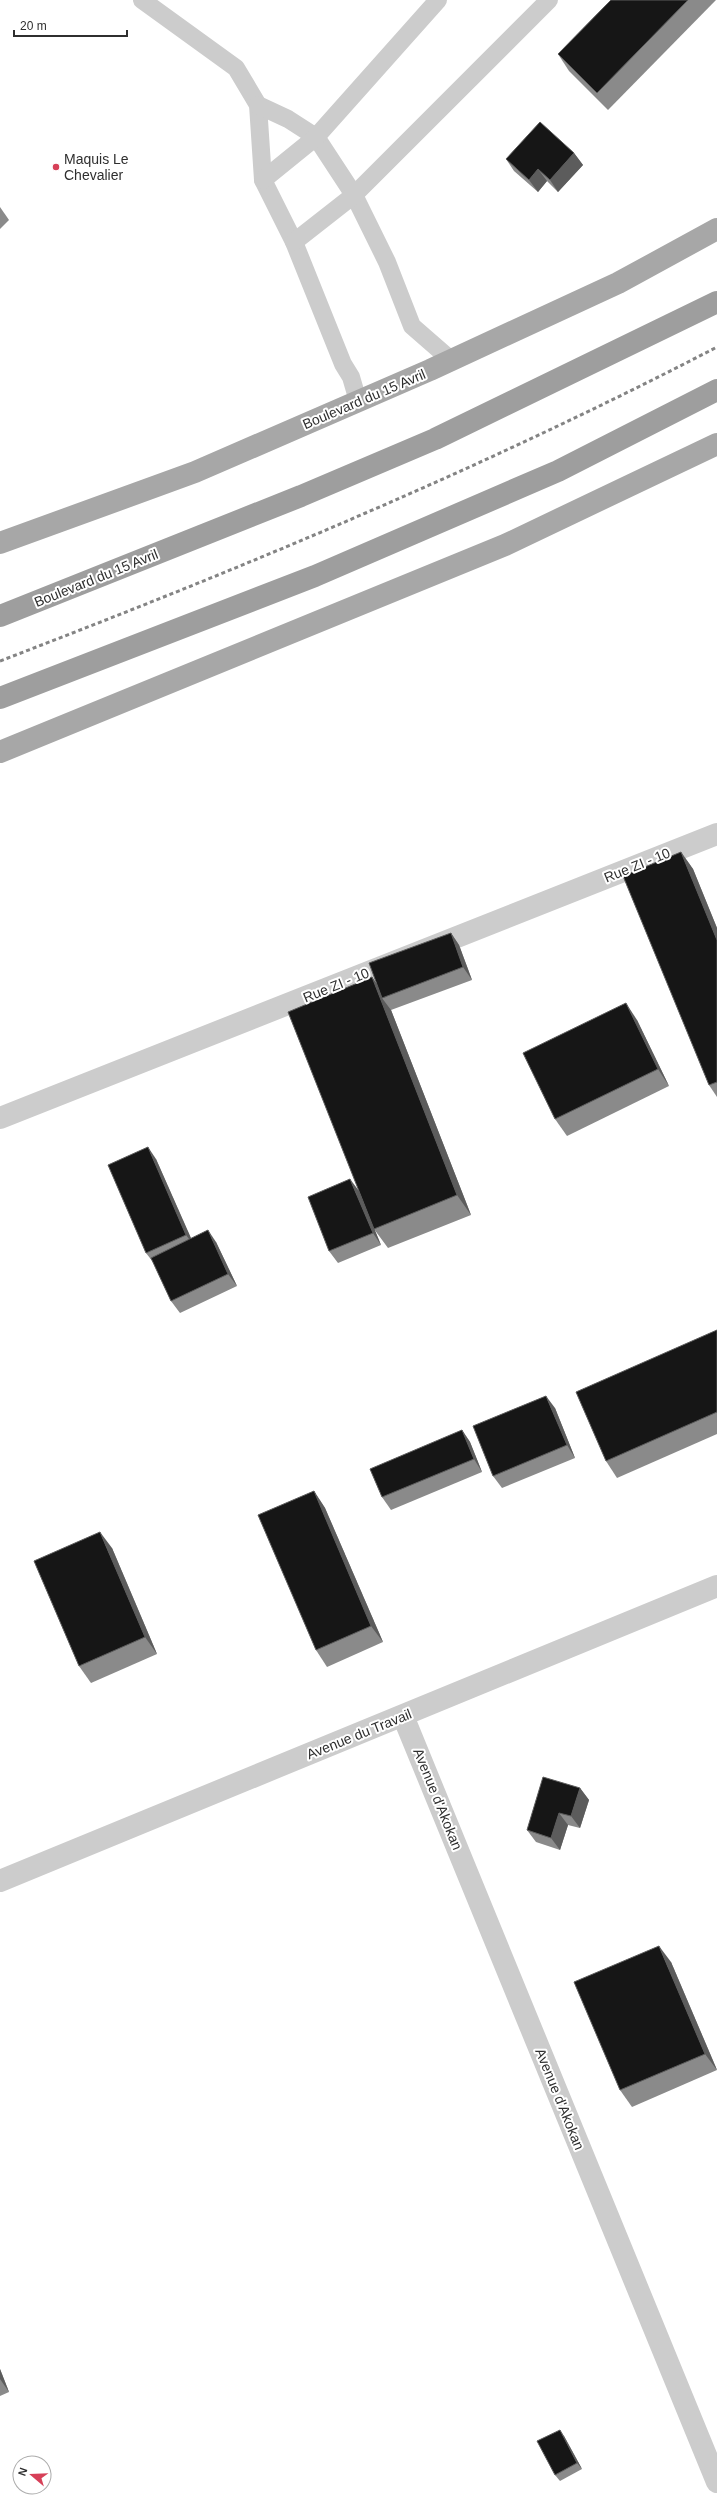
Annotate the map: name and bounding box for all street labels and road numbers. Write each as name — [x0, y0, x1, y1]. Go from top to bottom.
street label: Boulevard du 15 Avril — [300, 366, 428, 432]
street label: Boulevard du 15 Avril — [32, 546, 160, 610]
street label: Rue ZI - 10 — [602, 844, 673, 886]
street label: Rue ZI - 10 — [301, 964, 372, 1006]
street label: Avenue du Travail — [304, 1706, 414, 1762]
street label: Avenue d'Akokan — [410, 1746, 466, 1852]
street label: Avenue d'Akokan — [532, 2046, 588, 2152]

